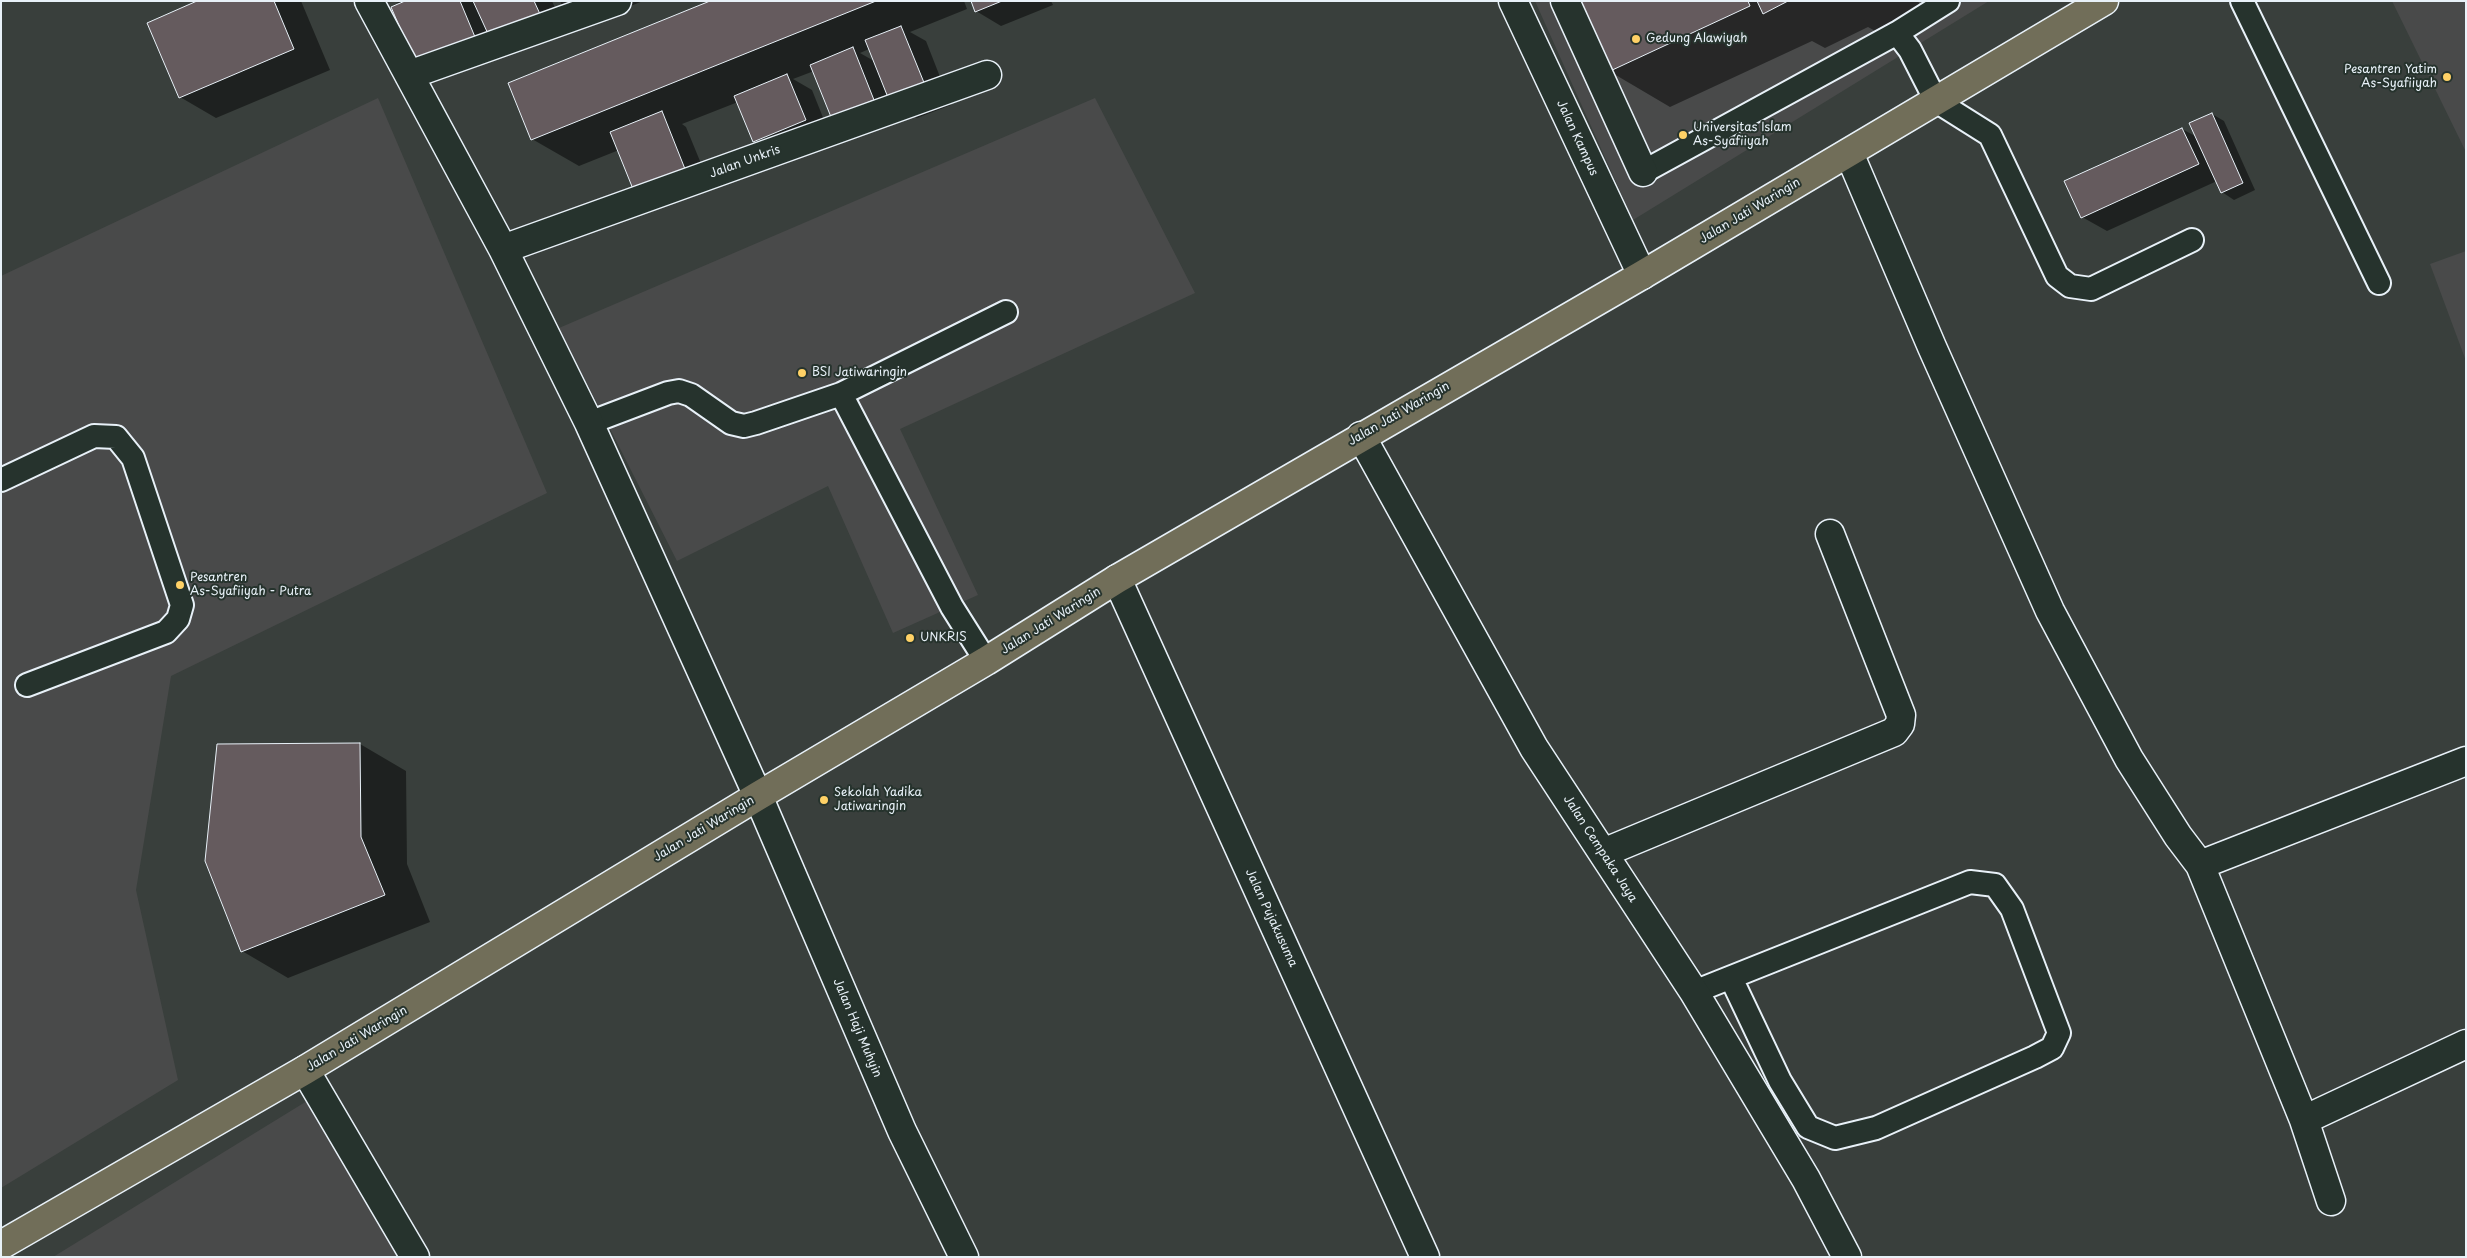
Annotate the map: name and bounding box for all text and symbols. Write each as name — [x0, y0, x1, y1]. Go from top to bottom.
place label: Gedung Alawiyah — [1646, 32, 1748, 46]
marker: Gedung Alawiyah — [1630, 33, 1642, 45]
place label: Pesantren Yatim As-Syafiiyah — [2344, 63, 2437, 91]
marker: Pesantren Yatim As-Syafiiyah — [2441, 71, 2453, 83]
street label: Jalan Kampus — [1553, 98, 1601, 178]
place label: Universitas Islam As-Syafiiyah — [1693, 121, 1792, 149]
marker: Universitas Islam As-Syafiiyah — [1677, 129, 1689, 141]
street label: Jalan Unkris — [708, 143, 782, 181]
street label: Jalan Jati Waringin — [1697, 175, 1803, 247]
place label: BSI Jatiwaringin — [812, 366, 907, 380]
marker: BSI Jatiwaringin — [796, 367, 808, 379]
street label: Jalan Jati Waringin — [1346, 379, 1452, 449]
place label: Pesantren As-Syafiiyah - Putra — [190, 571, 311, 599]
marker: Pesantren As-Syafiiyah - Putra — [174, 579, 186, 591]
street label: Jalan Jati Waringin — [998, 584, 1104, 658]
place label: UNKRIS — [920, 631, 967, 645]
marker: UNKRIS — [904, 632, 916, 644]
place label: Sekolah Yadika Jatiwaringin — [834, 786, 922, 814]
street label: Jalan Jati Waringin — [651, 793, 757, 865]
street label: Jalan Cempaka Jaya — [1560, 793, 1640, 905]
marker: Sekolah Yadika Jatiwaringin — [818, 794, 830, 806]
street label: Jalan Pujakusuma — [1242, 867, 1300, 969]
street label: Jalan Haji Muhyin — [830, 976, 884, 1080]
street label: Jalan Jati Waringin — [304, 1003, 410, 1075]

